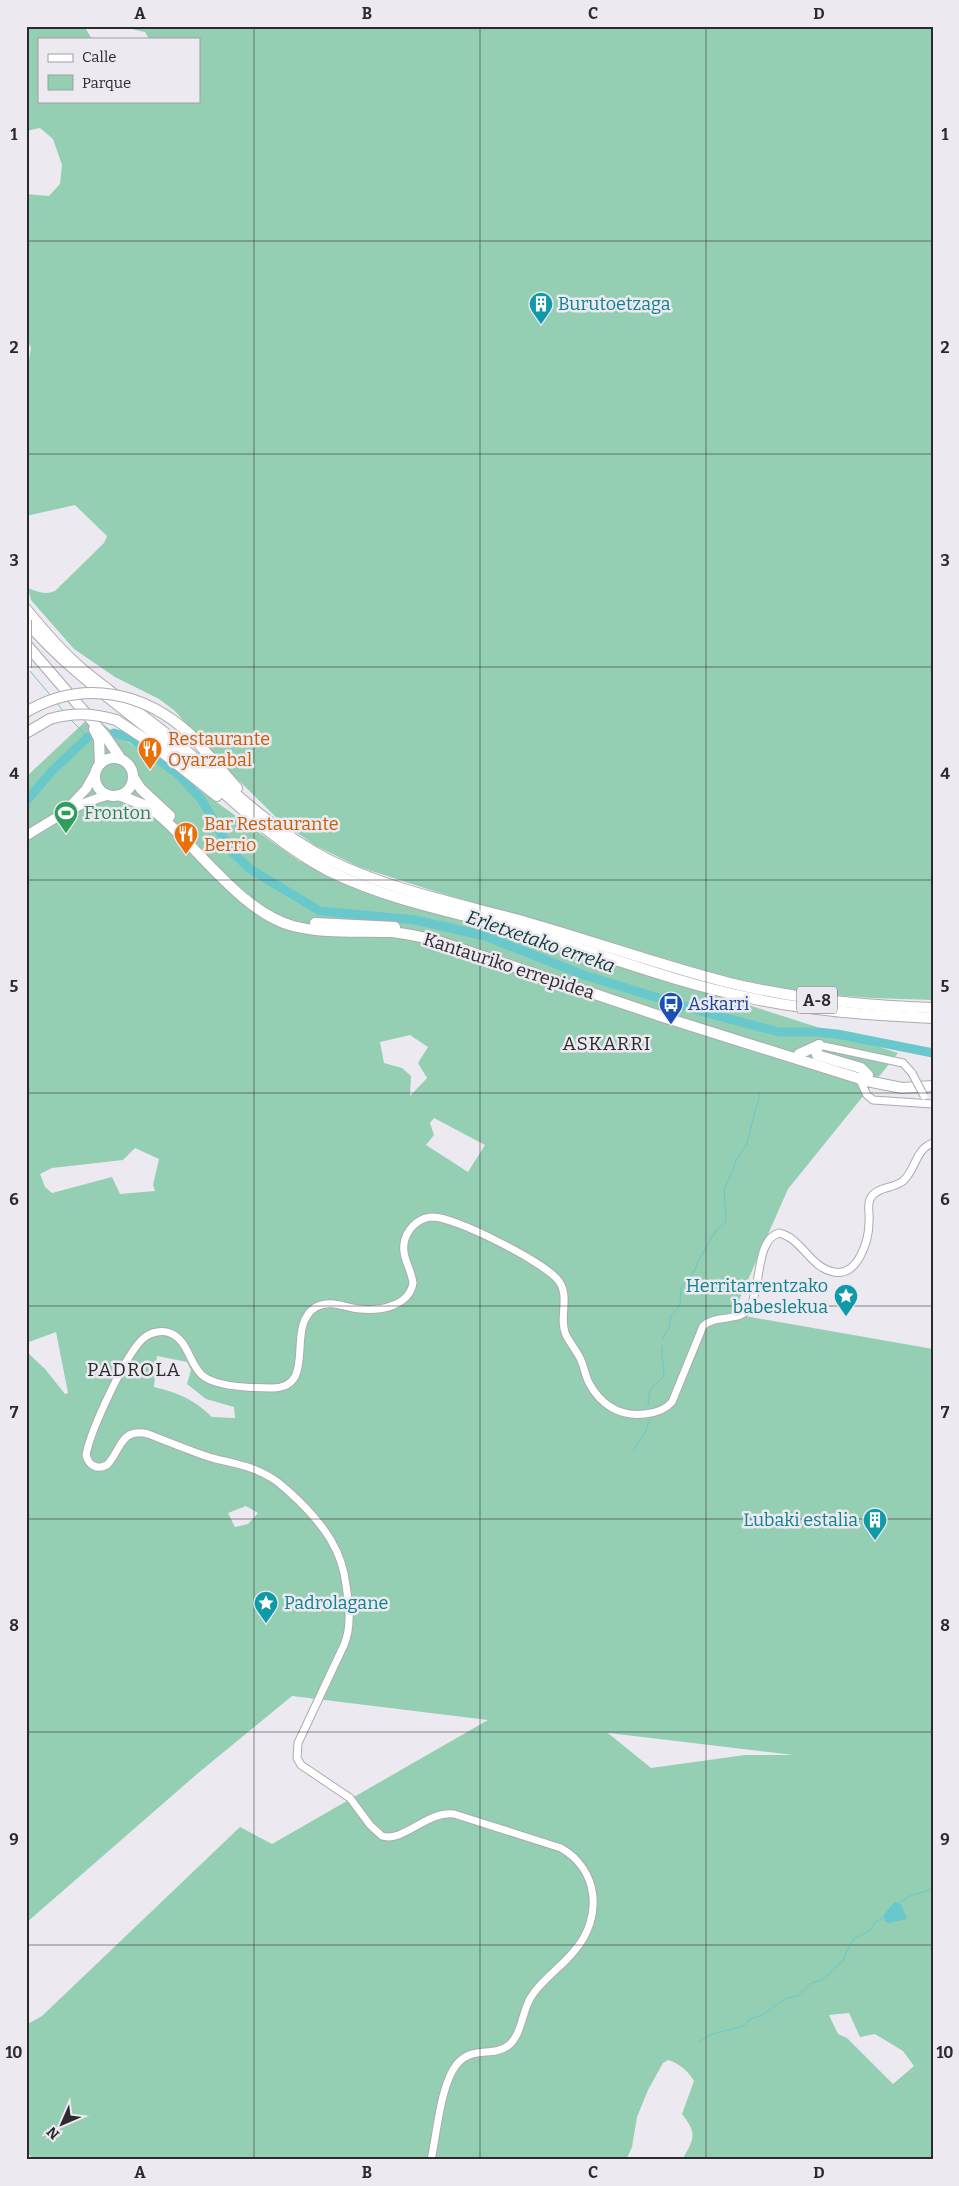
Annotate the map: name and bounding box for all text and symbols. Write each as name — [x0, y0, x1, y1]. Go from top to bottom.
text: A — [134, 4, 146, 23]
text: B — [362, 4, 372, 23]
text: C — [588, 4, 598, 23]
text: D — [813, 4, 825, 23]
legend — [38, 38, 200, 102]
text: Calle — [82, 48, 116, 66]
text: Parque — [82, 74, 131, 92]
text: 1 — [11, 125, 18, 144]
text: 1 — [942, 125, 949, 144]
building icon: Burutoetzaga — [528, 291, 554, 325]
place label: Burutoetzaga — [558, 293, 671, 315]
text: 2 — [9, 338, 19, 357]
text: 2 — [940, 338, 950, 357]
text: 3 — [9, 551, 19, 570]
text: 3 — [940, 551, 950, 570]
place label: Restaurante Oyarzabal — [168, 728, 270, 771]
restaurant icon: Restaurante Oyarzabal — [137, 736, 163, 770]
text: 4 — [9, 764, 19, 783]
text: 4 — [940, 764, 950, 783]
sports icon: Fronton — [53, 800, 79, 834]
place label: Fronton — [84, 802, 152, 824]
place label: Bar Restaurante Berrio — [204, 813, 339, 856]
restaurant icon: Bar Restaurante Berrio — [173, 821, 199, 855]
water label: Erletxetako erreka — [463, 905, 618, 978]
street label: Kantauriko errepidea — [421, 928, 597, 1004]
text: 5 — [10, 977, 19, 996]
text: 5 — [941, 977, 950, 996]
road number: A-8 — [797, 986, 837, 1014]
bus stop icon: Askarri — [658, 991, 684, 1025]
place label: Askarri — [688, 993, 749, 1015]
district label: ASKARRI — [563, 1032, 651, 1055]
text: 6 — [9, 1190, 19, 1209]
text: 6 — [940, 1190, 950, 1209]
place label: Herritarrentzako babeslekua — [686, 1275, 828, 1318]
place icon: Herritarrentzako babeslekua — [833, 1283, 859, 1317]
district label: PADROLA — [87, 1358, 181, 1381]
text: 7 — [10, 1403, 19, 1422]
text: 7 — [941, 1403, 950, 1422]
building icon: Lubaki estalia — [862, 1507, 888, 1541]
place label: Lubaki estalia — [743, 1509, 858, 1531]
place icon: Padrolagane — [253, 1590, 279, 1624]
place label: Padrolagane — [284, 1592, 388, 1614]
text: 8 — [9, 1616, 19, 1635]
text: 8 — [940, 1616, 950, 1635]
text: 9 — [9, 1830, 19, 1849]
text: 9 — [940, 1830, 950, 1849]
text: 10 — [5, 2043, 23, 2062]
text: 10 — [936, 2043, 954, 2062]
north arrow — [38, 2098, 88, 2148]
text: N — [43, 2123, 63, 2143]
text: A — [134, 2163, 146, 2182]
text: B — [362, 2163, 372, 2182]
text: C — [588, 2163, 598, 2182]
text: D — [813, 2163, 825, 2182]

